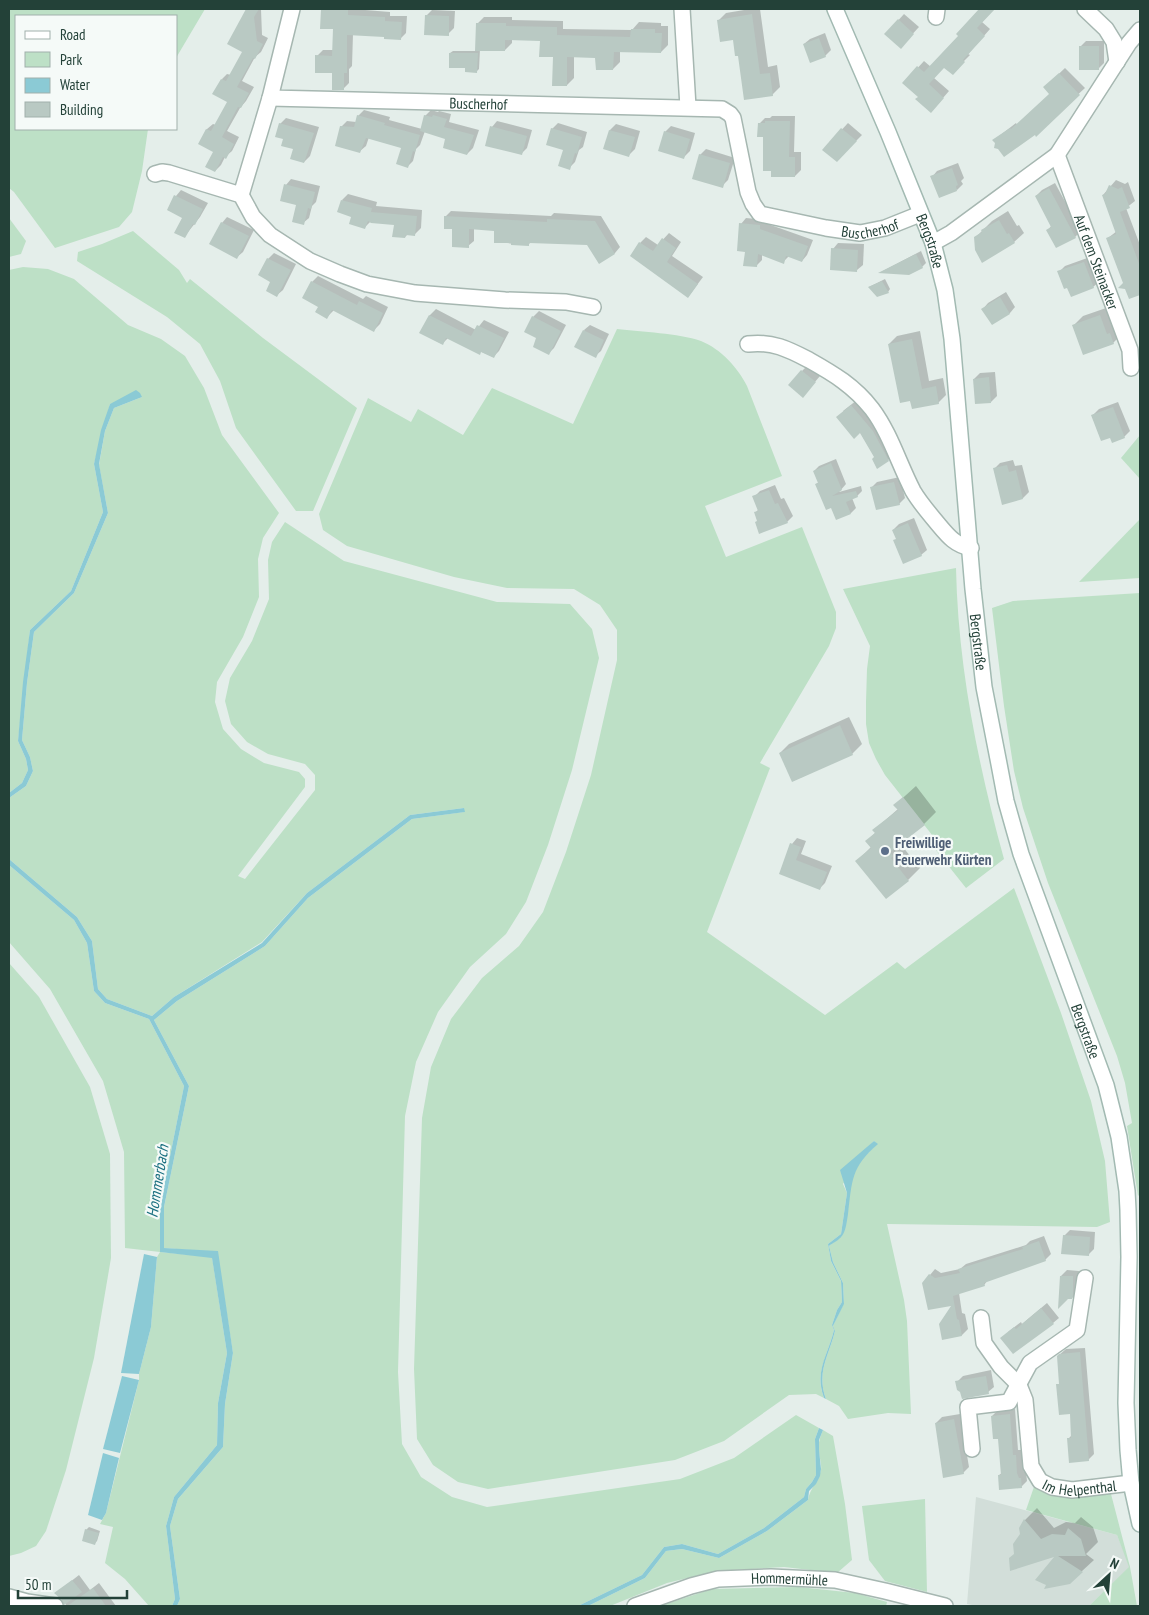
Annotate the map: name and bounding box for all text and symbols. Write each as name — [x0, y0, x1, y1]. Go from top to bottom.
legend — [15, 15, 178, 130]
text: Road — [60, 25, 86, 44]
text: Park — [60, 50, 82, 69]
text: Water — [60, 75, 91, 94]
street label: Buscherhof — [449, 93, 509, 113]
text: Building — [60, 100, 103, 119]
street label: Bergstraße — [913, 211, 949, 270]
street label: Auf dem Steinacker — [1071, 212, 1124, 313]
street label: Buscherhof — [840, 214, 902, 242]
street label: Bergstraße — [966, 613, 992, 671]
place label: Freiwillige Feuerwehr Kürten — [895, 833, 992, 869]
marker: Freiwillige Feuerwehr Kürten — [879, 845, 891, 857]
street label: Bergstraße — [1067, 1001, 1105, 1061]
water label: Hommerbach — [141, 1142, 173, 1219]
street label: Im Helpenthal — [1039, 1474, 1118, 1500]
north arrow — [1084, 1550, 1134, 1600]
text: N — [1107, 1554, 1122, 1573]
street label: Hommermühle — [751, 1567, 828, 1589]
scale bar — [18, 1568, 126, 1600]
text: 50 m — [25, 1575, 51, 1594]

